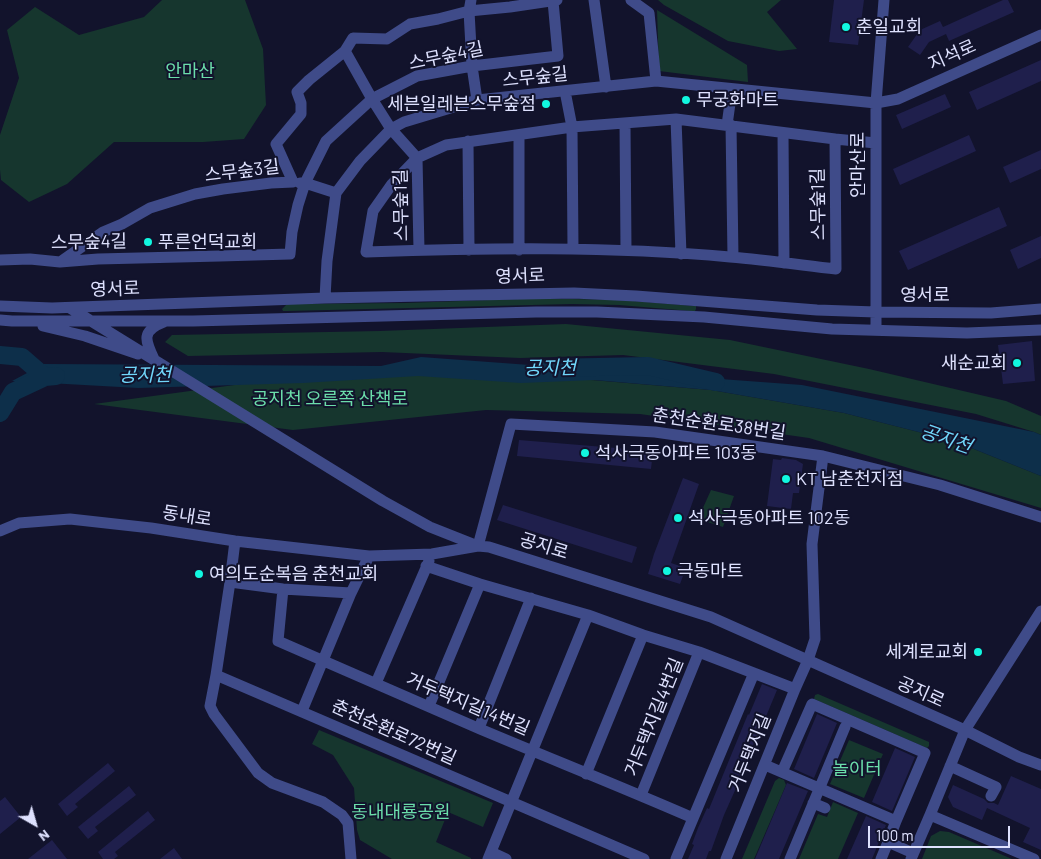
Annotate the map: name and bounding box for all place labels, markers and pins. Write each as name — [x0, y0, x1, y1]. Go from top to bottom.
place label: 춘일교회 — [856, 16, 922, 38]
marker: 춘일교회 — [840, 21, 852, 33]
place label: 무궁화마트 — [696, 89, 779, 111]
place label: 세븐일레븐스무숲점 — [387, 93, 536, 115]
marker: 무궁화마트 — [680, 94, 692, 106]
marker: 세븐일레븐스무숲점 — [540, 98, 552, 110]
place label: 푸른언덕교회 — [158, 231, 257, 253]
marker: 푸른언덕교회 — [142, 236, 154, 248]
place label: 새순교회 — [941, 352, 1007, 374]
marker: 새순교회 — [1011, 357, 1023, 369]
place label: 석사극동아파트 103동 — [595, 442, 757, 464]
marker: 석사극동아파트 103동 — [579, 447, 591, 459]
place label: KT 남춘천지점 — [796, 468, 904, 490]
marker: KT 남춘천지점 — [780, 473, 792, 485]
place label: 석사극동아파트 102동 — [688, 507, 850, 529]
marker: 석사극동아파트 102동 — [672, 512, 684, 524]
place label: 극동마트 — [677, 560, 743, 582]
place label: 여의도순복음 춘천교회 — [209, 563, 378, 585]
marker: 극동마트 — [661, 565, 673, 577]
marker: 여의도순복음 춘천교회 — [193, 568, 205, 580]
place label: 세계로교회 — [885, 641, 968, 663]
marker: 세계로교회 — [972, 646, 984, 658]

